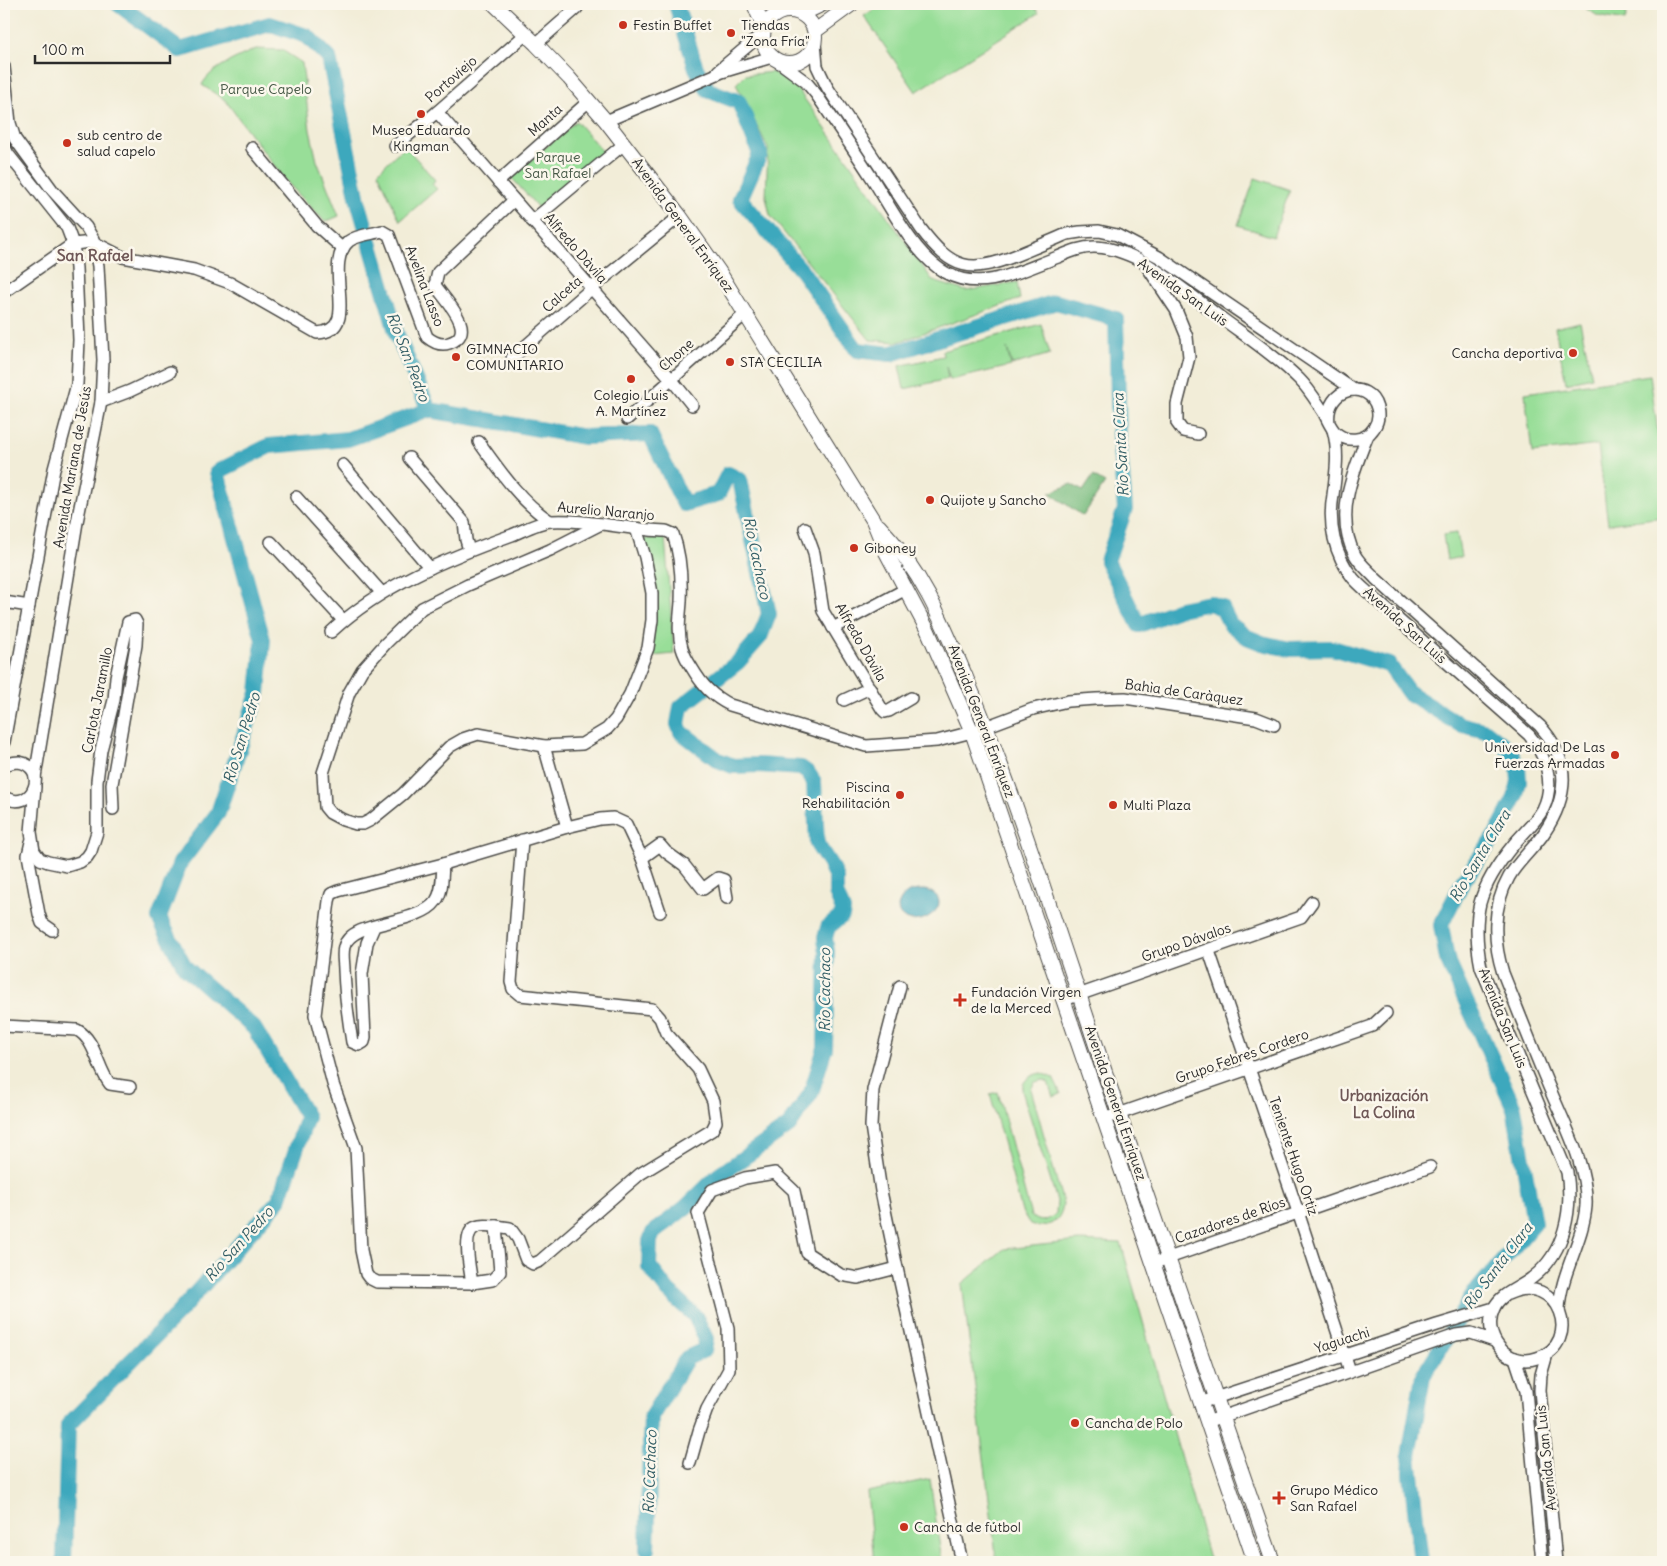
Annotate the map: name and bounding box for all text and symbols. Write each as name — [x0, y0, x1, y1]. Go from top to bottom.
place label: Festin Buffet — [633, 16, 712, 34]
place label: Tiendas "Zona Fría" — [741, 16, 810, 50]
marker: Festin Buffet — [617, 19, 629, 31]
marker: Tiendas "Zona Fría" — [725, 27, 737, 39]
scale bar — [35, 32, 170, 64]
text: 100 m — [42, 40, 84, 59]
street label: Portoviejo — [421, 52, 481, 106]
park label: Parque Capelo — [220, 80, 312, 98]
street label: Manta — [524, 100, 566, 140]
marker: Museo Eduardo Kingman — [415, 108, 427, 120]
place label: Museo Eduardo Kingman — [372, 121, 470, 155]
place label: sub centro de salud capelo — [77, 126, 162, 160]
marker: sub centro de salud capelo — [61, 137, 73, 149]
park label: Parque San Rafael — [524, 148, 592, 182]
street label: Avenida General Enríquez — [628, 154, 738, 296]
street label: Alfredo Dàvila — [540, 209, 612, 287]
street label: Avelina Lasso — [401, 243, 449, 329]
district label: San Rafael — [57, 245, 133, 265]
street label: Avenida San Luis — [1134, 254, 1232, 330]
street label: Calceta — [538, 272, 586, 316]
water label: Río San Pedro — [383, 310, 435, 405]
street label: Chone — [655, 335, 697, 375]
place label: GIMNACIO COMUNITARIO — [466, 340, 564, 374]
place label: Cancha deportiva — [1451, 344, 1563, 362]
marker: Cancha deportiva — [1567, 347, 1579, 359]
marker: GIMNACIO COMUNITARIO — [450, 351, 462, 363]
place label: STA CECILIA — [740, 353, 822, 371]
marker: STA CECILIA — [724, 356, 736, 368]
marker: Colegio Luis A. Martínez — [625, 373, 637, 385]
street label: Avenida Mariana de Jesús — [49, 385, 95, 549]
place label: Colegio Luis A. Martínez — [594, 386, 668, 420]
water label: Río Santa Clara — [1108, 391, 1133, 497]
place label: Quijote y Sancho — [940, 491, 1047, 509]
marker: Quijote y Sancho — [924, 494, 936, 506]
street label: Aurelio Naranjo — [557, 498, 656, 524]
water label: Río Cachaco — [739, 515, 776, 602]
place label: Giboney — [864, 539, 916, 557]
marker: Giboney — [848, 542, 860, 554]
street label: Avenida San Luis — [1359, 583, 1451, 667]
street label: Alfredo Dàvila — [831, 599, 891, 685]
street label: Avenida General Enríquez — [944, 642, 1020, 800]
street label: Carlota Jaramillo — [78, 645, 116, 755]
street label: Bahìa de Caràquez — [1124, 675, 1245, 709]
water label: Río San Pedro — [219, 689, 265, 785]
place label: Universidad De Las Fuerzas Armadas — [1484, 738, 1605, 772]
marker: Universidad De Las Fuerzas Armadas — [1609, 749, 1621, 761]
place label: Piscina Rehabilitación — [802, 778, 890, 812]
marker: Piscina Rehabilitación — [894, 789, 906, 801]
place label: Multi Plaza — [1123, 796, 1191, 814]
marker: Multi Plaza — [1107, 799, 1119, 811]
water label: Río Santa Clara — [1445, 805, 1515, 905]
street label: Grupo Dávalos — [1139, 918, 1233, 966]
water label: Río Cachaco — [815, 947, 834, 1032]
street label: Avenida San Luis — [1475, 965, 1531, 1071]
place label: Fundación Virgen de la Merced — [971, 983, 1081, 1017]
marker: Fundación Virgen de la Merced — [953, 993, 967, 1007]
street label: Avenida General Enríquez — [1081, 1023, 1151, 1183]
street label: Grupo Febres Cordero — [1173, 1025, 1311, 1087]
district label: Urbanización La Colina — [1340, 1086, 1429, 1122]
street label: Teniente Hugo Ortiz — [1265, 1094, 1323, 1218]
street label: Cazadores de Ríos — [1172, 1193, 1288, 1247]
water label: Río San Pedro — [200, 1201, 278, 1285]
water label: Río Santa Clara — [1459, 1217, 1537, 1313]
street label: Yaguachi — [1312, 1323, 1372, 1357]
street label: Avenida San Luis — [1531, 1404, 1561, 1512]
place label: Cancha de Polo — [1085, 1414, 1183, 1432]
marker: Cancha de Polo — [1069, 1417, 1081, 1429]
water label: Río Cachaco — [639, 1428, 661, 1514]
place label: Grupo Médico San Rafael — [1290, 1481, 1378, 1515]
marker: Grupo Médico San Rafael — [1272, 1491, 1286, 1505]
place label: Cancha de fútbol — [914, 1518, 1021, 1536]
marker: Cancha de fútbol — [898, 1521, 910, 1533]

